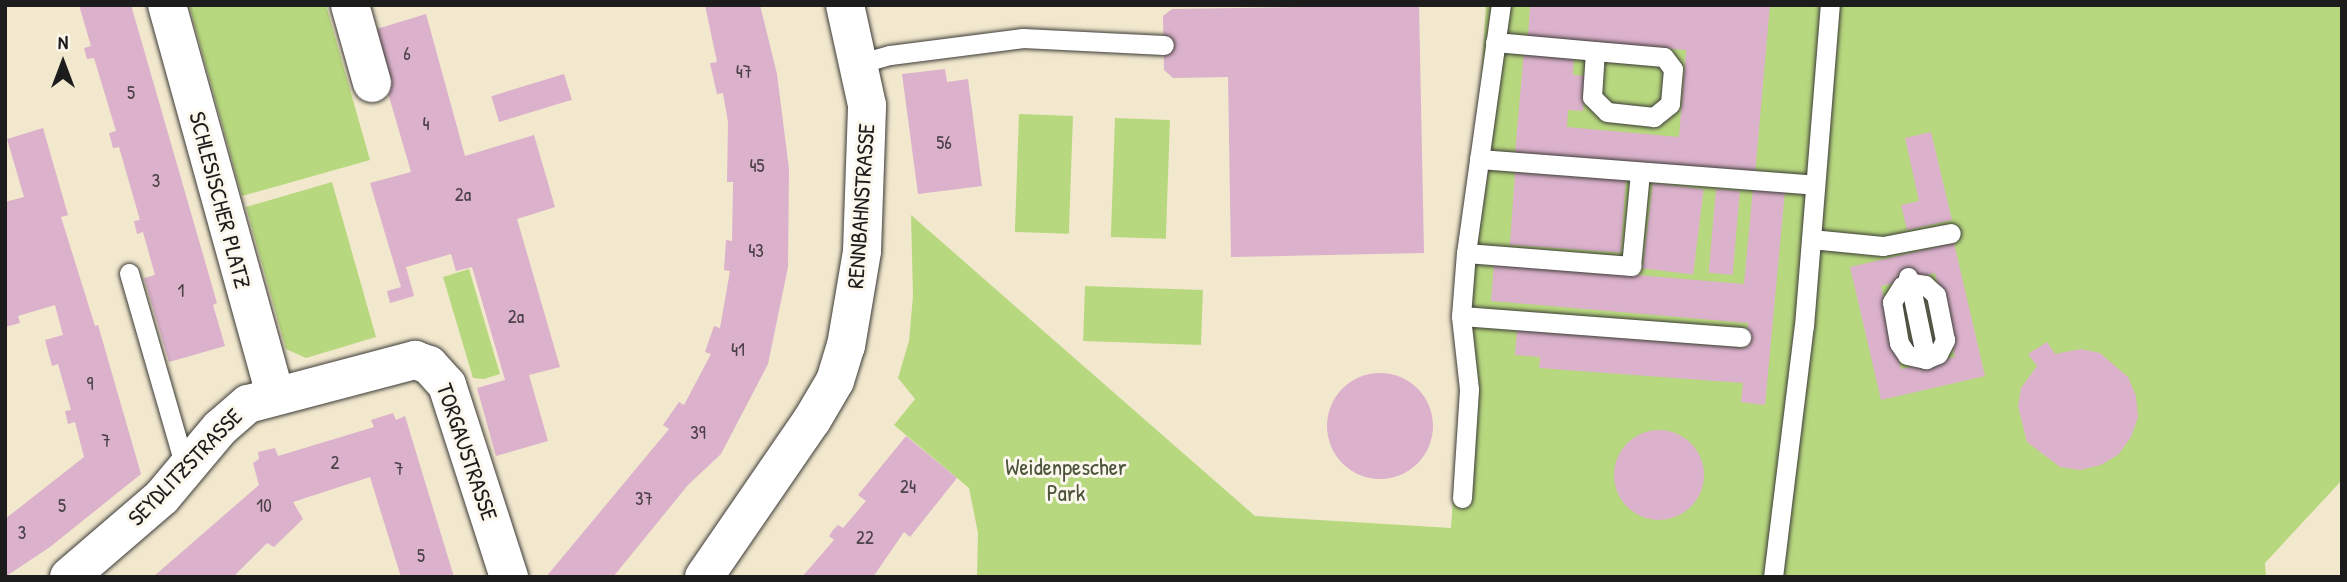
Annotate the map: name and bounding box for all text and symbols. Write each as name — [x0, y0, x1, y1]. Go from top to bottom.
north arrow — [28, 28, 98, 98]
text: N — [58, 29, 68, 55]
house number: 6 — [403, 43, 411, 65]
house number: 47 — [736, 61, 752, 83]
house number: 5 — [127, 82, 135, 104]
street label: SCHLESISCHER PLATZ — [183, 109, 257, 291]
house number: 4 — [422, 113, 430, 135]
street label: RENNBAHNSTRASSE — [841, 123, 881, 289]
house number: 56 — [936, 132, 952, 154]
house number: 45 — [749, 155, 765, 177]
house number: 3 — [152, 170, 160, 192]
house number: 2a — [455, 184, 471, 206]
house number: 43 — [748, 240, 764, 262]
house number: 1 — [178, 280, 184, 302]
house number: 2a — [508, 306, 524, 328]
house number: 41 — [731, 339, 745, 361]
house number: 9 — [87, 373, 93, 395]
street label: TORGAUSTRASSE — [431, 380, 503, 524]
street label: SEYDLITZSTRASSE — [122, 403, 248, 531]
house number: 39 — [690, 422, 706, 444]
house number: 7 — [101, 430, 111, 452]
house number: 2 — [331, 452, 339, 474]
park label: Weidenpescher Park — [1005, 453, 1127, 507]
house number: 7 — [394, 458, 404, 480]
house number: 24 — [900, 476, 916, 498]
house number: 37 — [635, 488, 653, 510]
house number: 5 — [58, 495, 66, 517]
house number: 10 — [256, 495, 272, 517]
house number: 3 — [18, 522, 26, 544]
house number: 22 — [856, 527, 874, 549]
house number: 5 — [417, 545, 425, 567]

